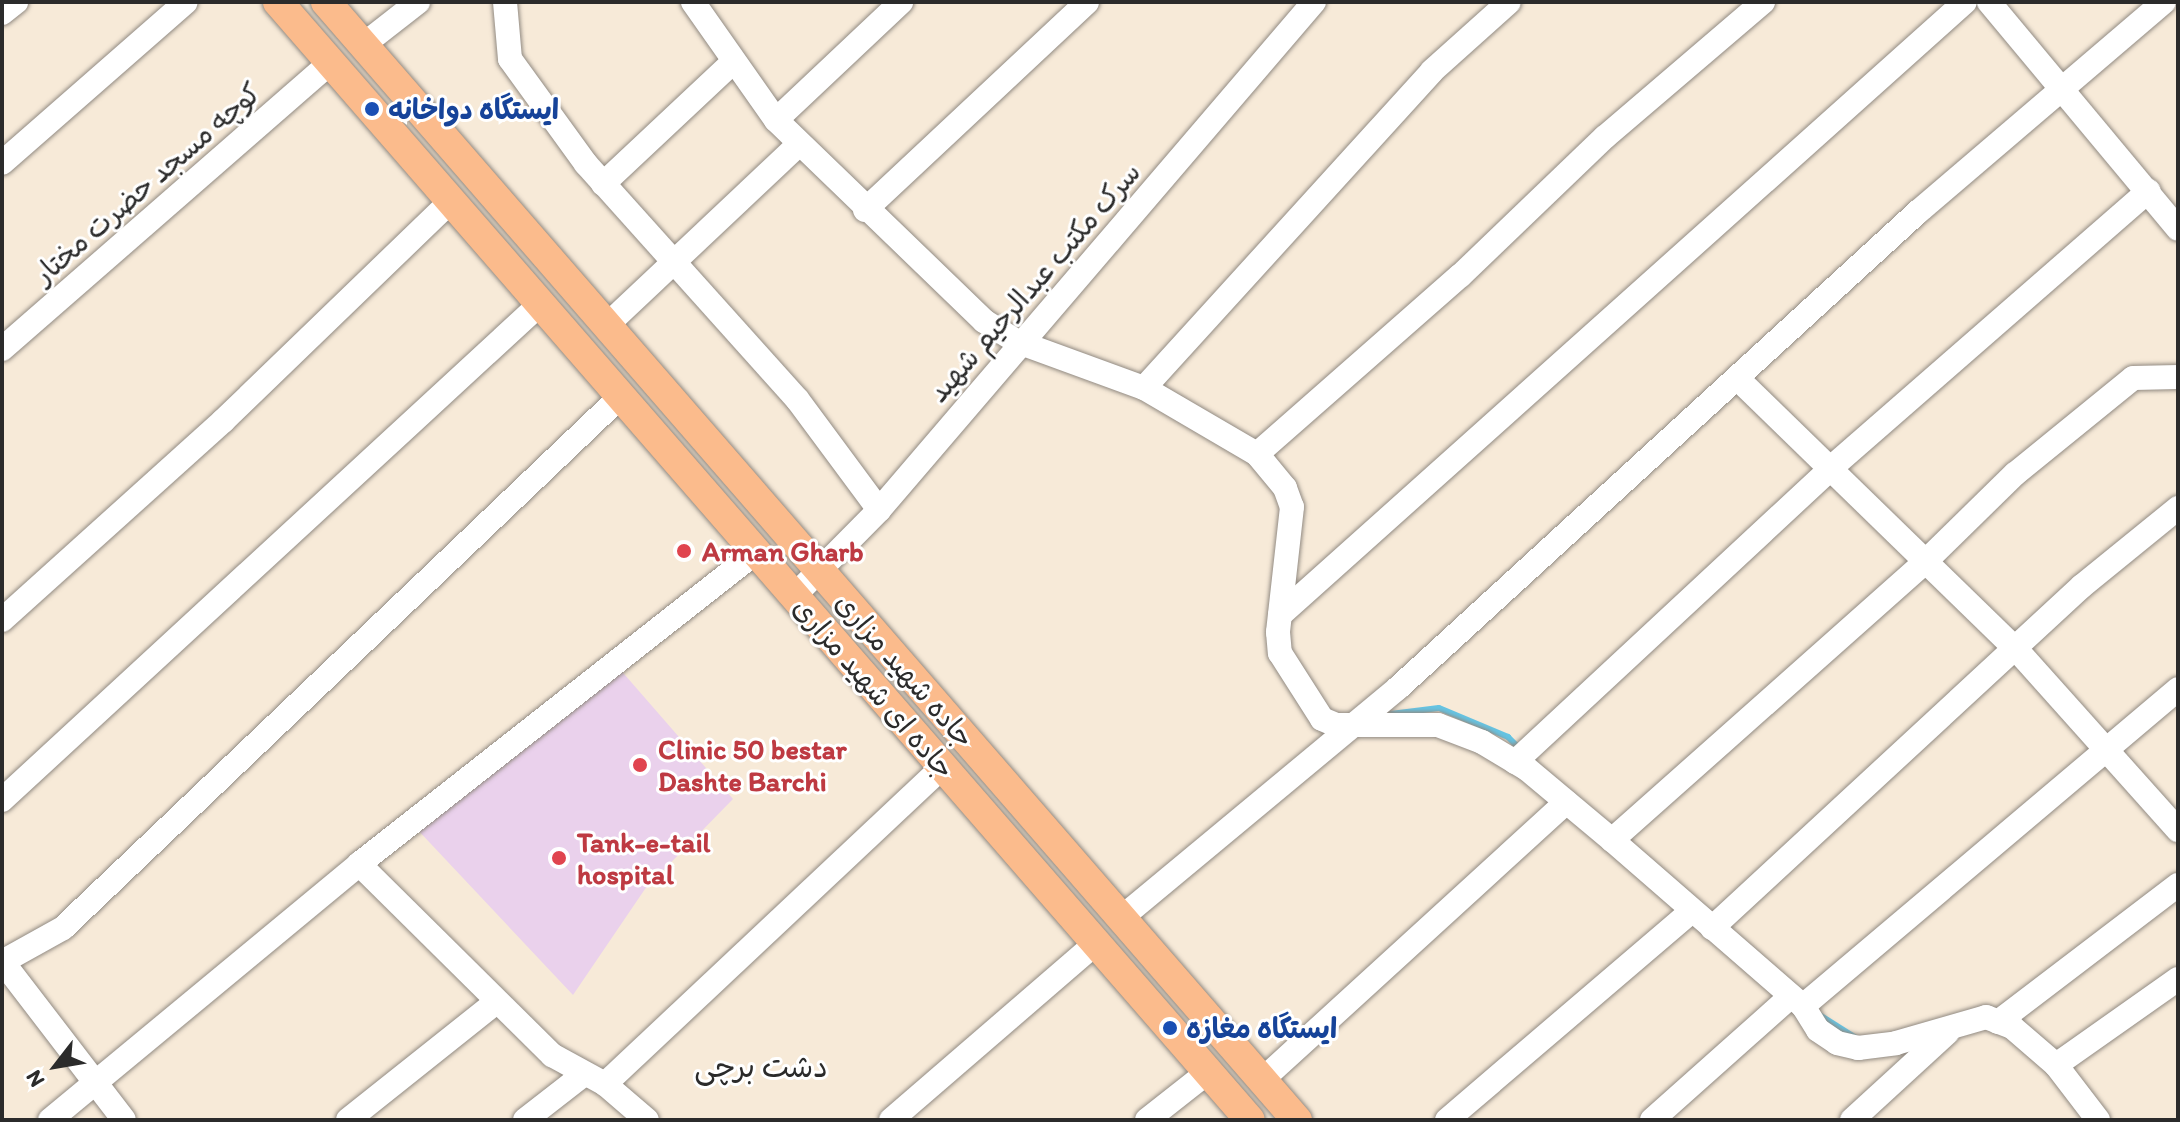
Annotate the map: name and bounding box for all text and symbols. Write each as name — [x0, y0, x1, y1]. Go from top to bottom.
street label: کوچه مسجد حضرت مختار — [27, 75, 267, 291]
place label: ایستگاه دواخانه — [388, 92, 559, 126]
marker: ایستگاه دواخانه — [363, 100, 381, 118]
street label: سرک مکتب عبدالرحیم شهید — [921, 155, 1147, 409]
place label: Arman Gharb — [702, 534, 865, 568]
marker: Arman Gharb — [673, 540, 695, 562]
street label: جاده شهید مزاری — [829, 586, 981, 754]
street label: جاده ای شهید مزاری — [786, 591, 962, 785]
place label: Clinic 50 bestar Dashte Barchi — [658, 732, 847, 798]
marker: Clinic 50 bestar Dashte Barchi — [629, 754, 651, 776]
place label: Tank-e-tail hospital — [577, 825, 711, 891]
marker: Tank-e-tail hospital — [548, 847, 570, 869]
place label: ایستگاه مغازه — [1186, 1011, 1337, 1045]
marker: ایستگاه مغازه — [1161, 1019, 1179, 1037]
north arrow — [16, 1026, 96, 1106]
district label: دشت برچی — [694, 1049, 828, 1085]
text: N — [20, 1065, 50, 1092]

